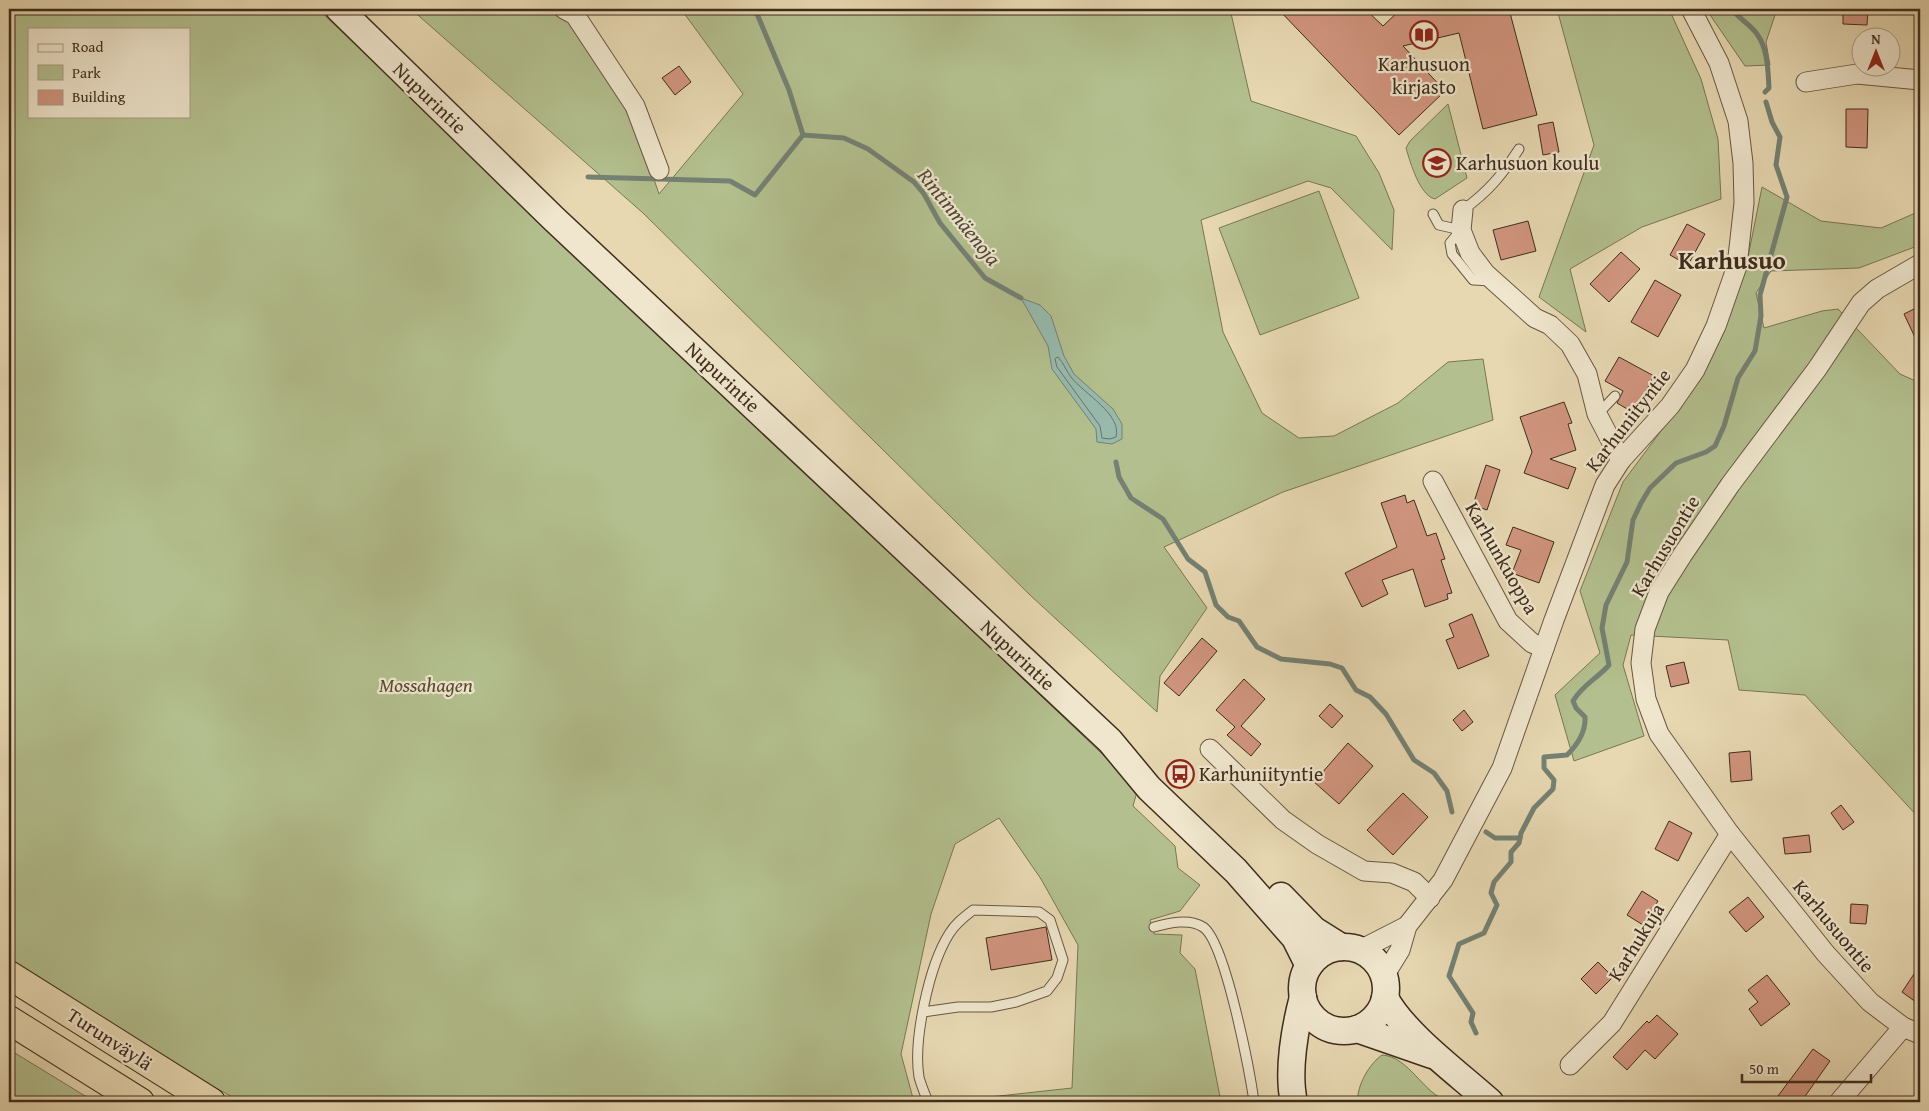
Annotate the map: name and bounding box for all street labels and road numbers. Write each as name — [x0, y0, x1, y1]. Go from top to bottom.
street label: Nupurintie — [387, 55, 474, 140]
street label: Nupurintie — [680, 334, 767, 419]
street label: Karhuniityntie — [1578, 362, 1677, 478]
street label: Karhusuontie — [1623, 489, 1706, 602]
street label: Karhunkuoppa — [1459, 496, 1547, 620]
street label: Nupurintie — [975, 612, 1062, 697]
street label: Karhusuontie — [1787, 873, 1882, 979]
street label: Karhukuja — [1600, 897, 1671, 986]
street label: Turunväylä — [62, 1000, 159, 1077]

